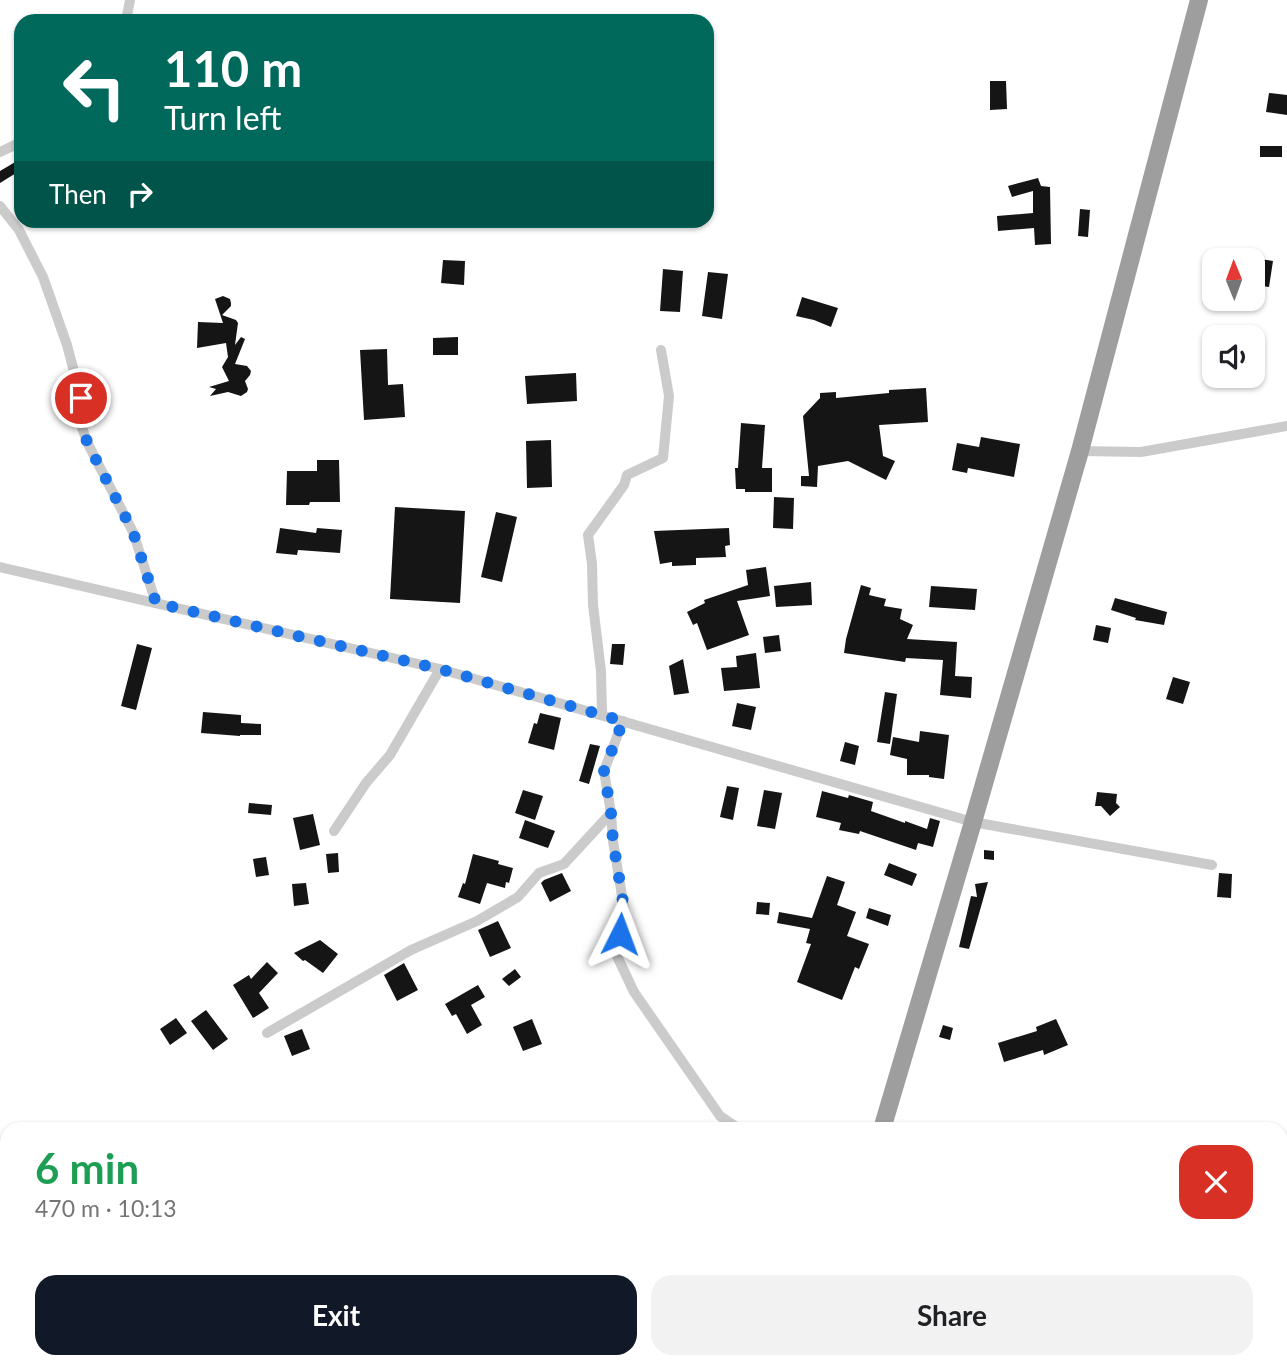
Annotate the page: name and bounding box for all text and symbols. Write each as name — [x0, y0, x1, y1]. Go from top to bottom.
text: 110 m — [164, 39, 302, 97]
icon: left — [49, 42, 140, 133]
text: Turn left — [164, 98, 281, 137]
icon: right — [121, 175, 159, 213]
text: Then — [49, 178, 107, 210]
north arrow — [1202, 248, 1265, 312]
map controls — [1202, 248, 1265, 388]
button: sound — [1202, 325, 1265, 388]
pin — [51, 368, 111, 428]
icon: arrive — [62, 379, 100, 417]
position arrow — [583, 897, 657, 971]
text: 6 min — [35, 1143, 139, 1193]
button: close — [1179, 1145, 1253, 1219]
text: 470 m · 10:13 — [35, 1194, 177, 1222]
button: Exit — [35, 1275, 637, 1355]
button: Share — [651, 1275, 1253, 1355]

